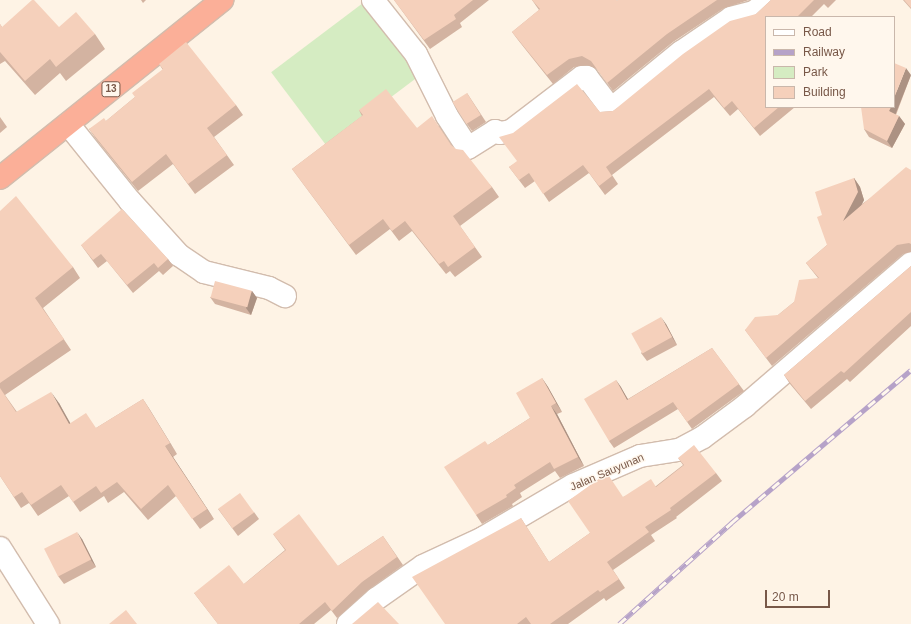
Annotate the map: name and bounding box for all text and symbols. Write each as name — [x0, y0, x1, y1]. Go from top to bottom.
legend — [765, 16, 895, 108]
text: Road — [803, 25, 832, 39]
text: Railway — [803, 45, 845, 59]
text: Park — [803, 65, 828, 79]
road number: 13 — [101, 81, 121, 97]
text: Building — [803, 85, 846, 99]
street label: Jalan Sauyunan — [568, 451, 646, 493]
scale bar — [767, 582, 832, 608]
text: 20 m — [772, 590, 799, 604]

